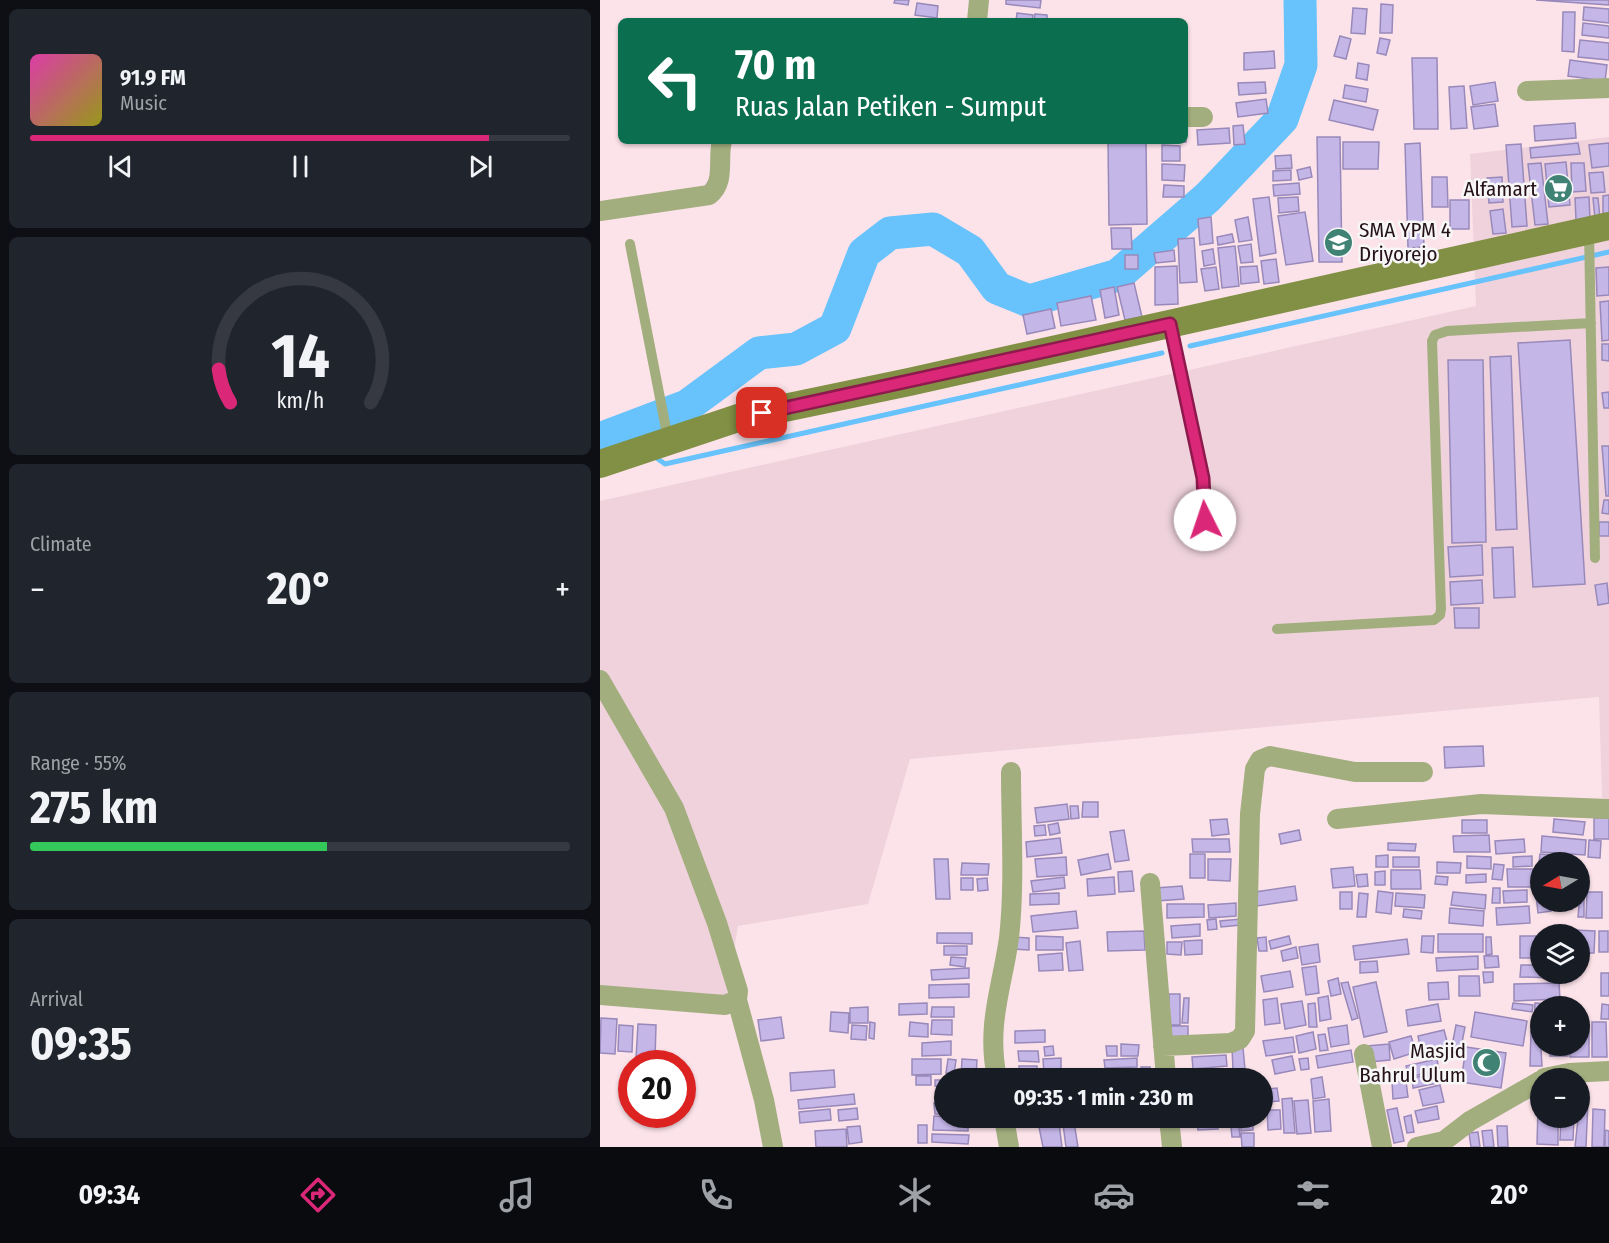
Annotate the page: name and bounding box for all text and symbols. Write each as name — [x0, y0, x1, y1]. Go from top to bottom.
text: 70 m — [735, 40, 816, 90]
icon: left — [636, 42, 714, 120]
text: 91.9 FM — [120, 64, 186, 91]
text: Music — [120, 91, 167, 115]
text: Ruas Jalan Petiken - Sumput — [735, 91, 1046, 123]
icon: previous — [104, 150, 137, 183]
icon: pause — [284, 150, 317, 183]
icon: next — [464, 150, 497, 183]
supermarket icon: Alfamart — [1542, 173, 1574, 205]
place label: Alfamart — [1464, 176, 1537, 202]
place label: SMA YPM 4 Driyorejo — [1359, 217, 1451, 267]
school or university icon: SMA YPM 4 Driyorejo — [1322, 226, 1354, 258]
text: 14 — [271, 319, 329, 394]
pin — [736, 387, 787, 438]
text: km/h — [276, 388, 324, 414]
icon: arrive — [745, 396, 778, 429]
position arrow — [1173, 488, 1237, 552]
text: Climate — [30, 532, 92, 556]
text: 20° — [267, 562, 333, 616]
text: − — [30, 570, 45, 610]
text: + — [555, 570, 570, 610]
text: Range · 55% — [30, 751, 126, 775]
text: 275 km — [30, 781, 158, 835]
north arrow — [1530, 852, 1590, 912]
map controls — [1530, 852, 1590, 1128]
button: layers — [1530, 924, 1590, 984]
text: Arrival — [30, 987, 83, 1011]
button: + — [1530, 996, 1590, 1056]
text: 09:35 — [30, 1017, 132, 1071]
place label: Masjid Bahrul Ulum — [1359, 1038, 1466, 1088]
mosque icon: Masjid Bahrul Ulum — [1471, 1047, 1503, 1079]
speed limit sign: 20 — [618, 1050, 696, 1128]
button: − — [1530, 1068, 1590, 1128]
text: 09:35 · 1 min · 230 m — [1013, 1084, 1194, 1111]
icon: directions — [297, 1174, 339, 1216]
icon: music — [496, 1174, 538, 1216]
icon: phone — [695, 1174, 737, 1216]
icon: climate — [894, 1174, 936, 1216]
icon: car — [1093, 1174, 1135, 1216]
icon: filters — [1292, 1174, 1334, 1216]
text: 09:34 — [78, 1179, 140, 1211]
text: 20° — [1491, 1179, 1531, 1211]

